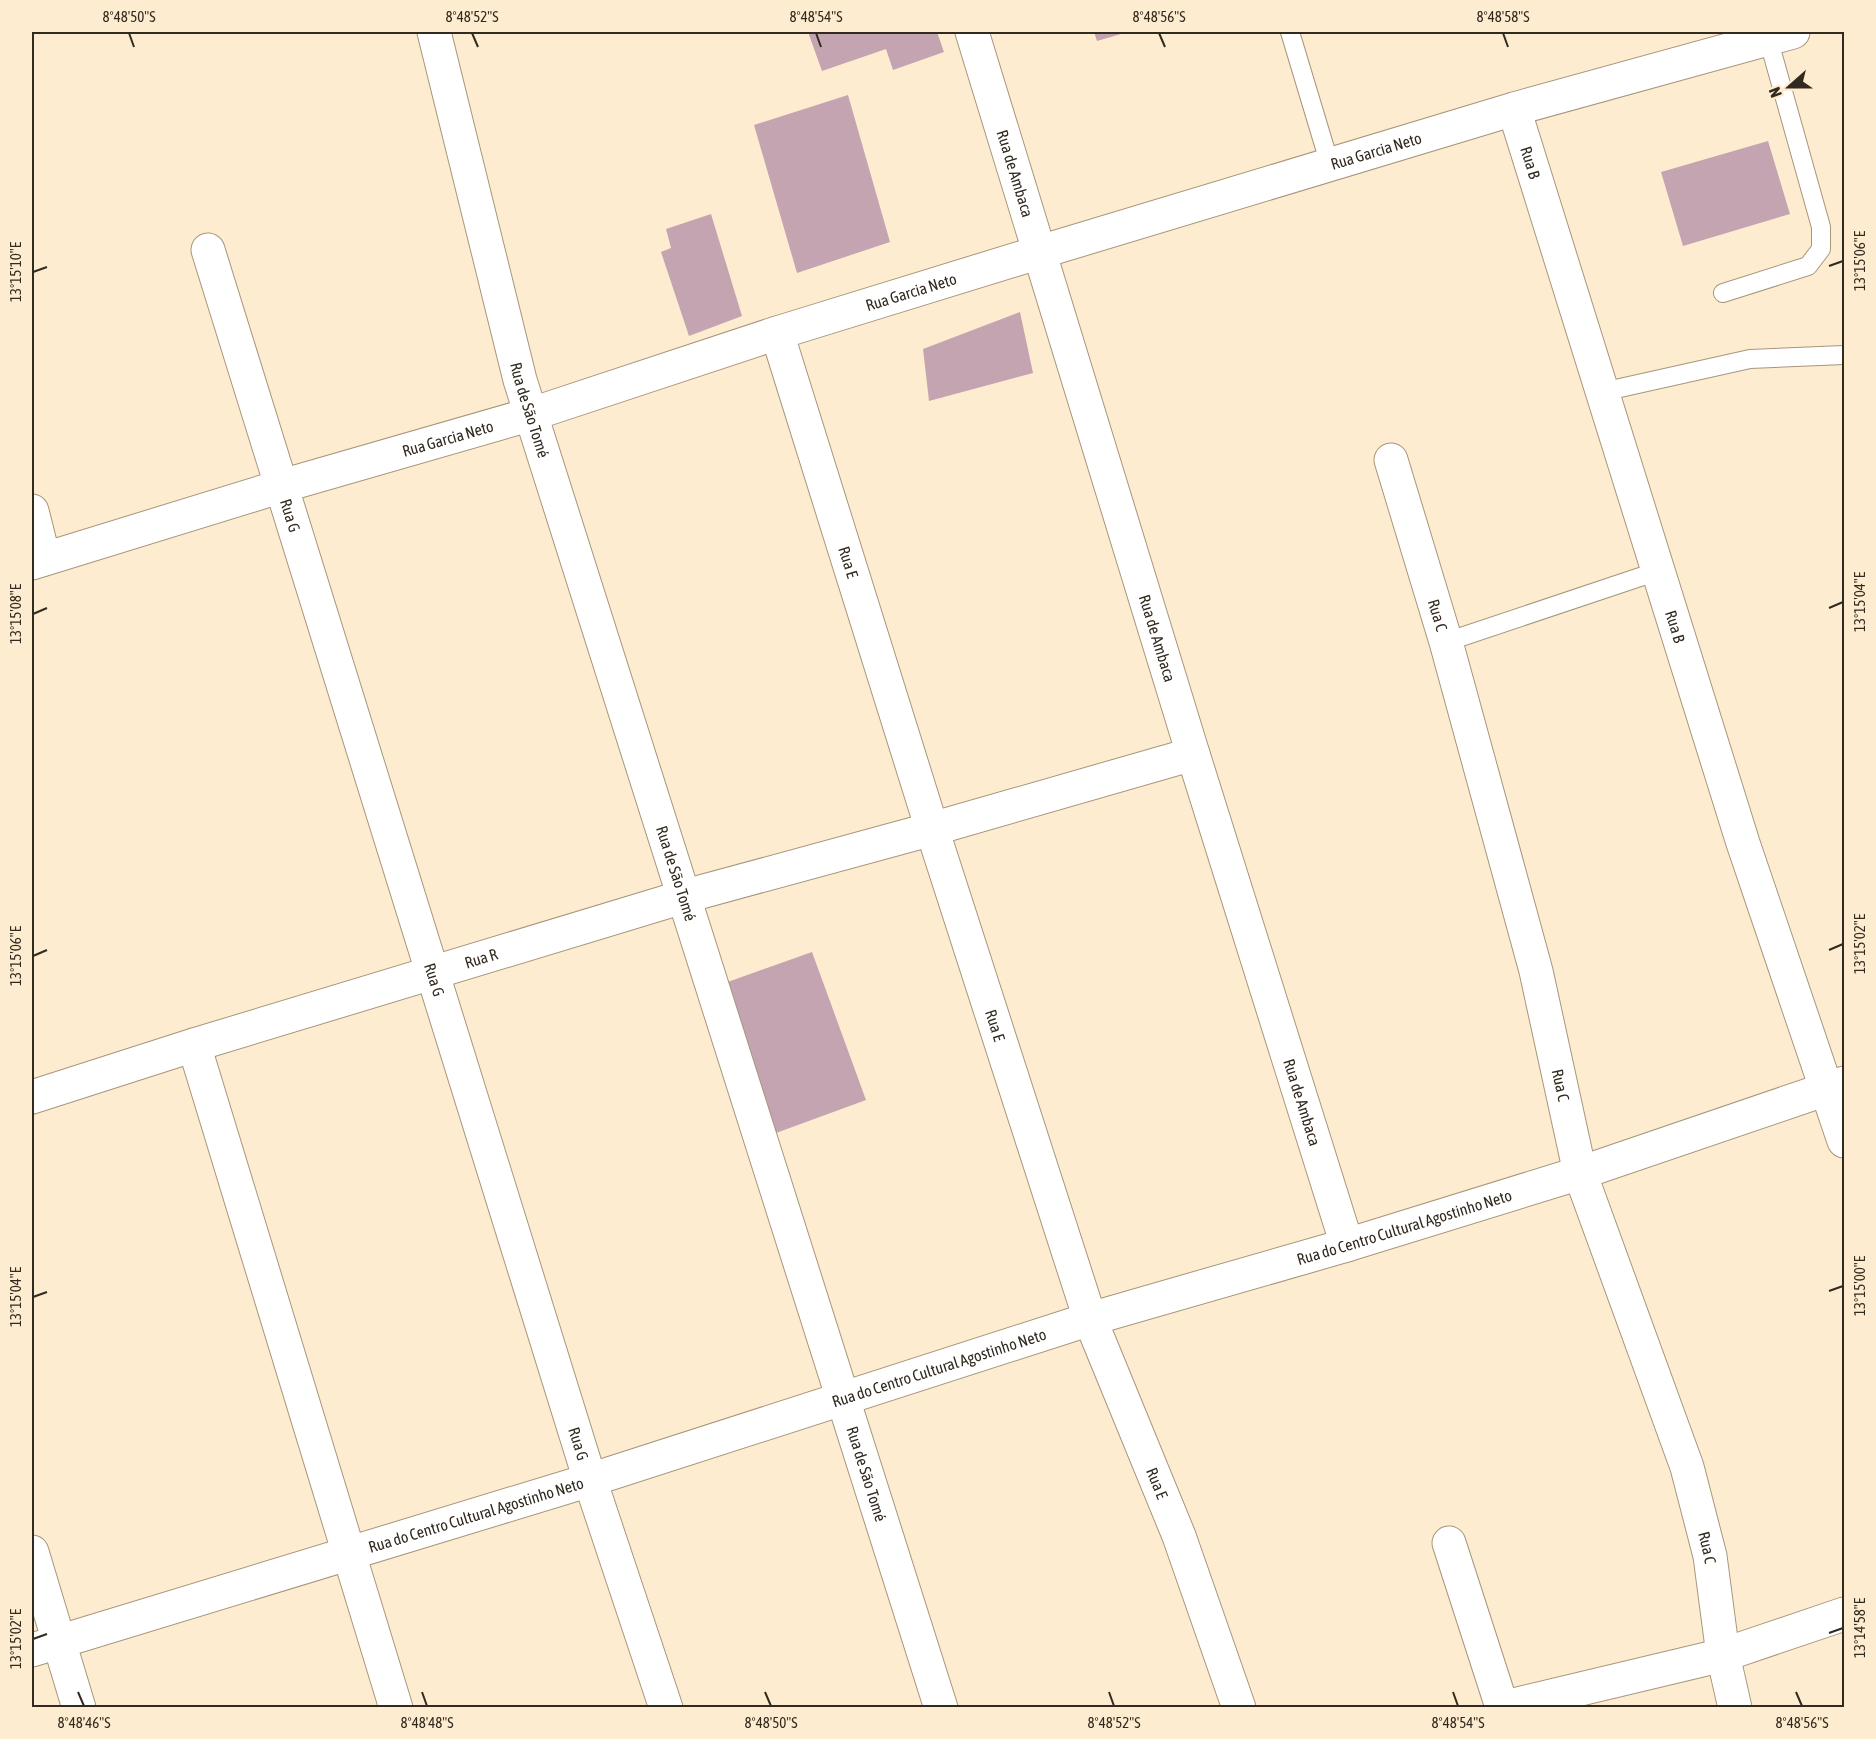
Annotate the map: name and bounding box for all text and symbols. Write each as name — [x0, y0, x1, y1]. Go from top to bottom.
text: 8°48'50"S — [102, 8, 156, 25]
text: 8°48'52"S — [445, 8, 499, 25]
text: 8°48'54"S — [789, 8, 843, 25]
text: 8°48'56"S — [1132, 8, 1186, 25]
text: 8°48'58"S — [1476, 8, 1530, 25]
north arrow — [1759, 57, 1819, 117]
text: N — [1765, 85, 1785, 100]
street label: Rua de Ambaca — [994, 128, 1037, 219]
street label: Rua Garcia Neto — [1328, 128, 1424, 173]
street label: Rua B — [1517, 144, 1544, 181]
text: 13°15'06"E — [1851, 230, 1868, 291]
text: 13°15'10"E — [7, 241, 24, 302]
street label: Rua Garcia Neto — [863, 269, 959, 314]
street label: Rua de São Tomé — [507, 360, 553, 460]
street label: Rua Garcia Neto — [400, 417, 495, 460]
street label: Rua G — [277, 497, 304, 534]
street label: Rua E — [835, 544, 862, 580]
text: 13°15'04"E — [1851, 571, 1868, 632]
text: 13°15'08"E — [7, 583, 24, 644]
street label: Rua de Ambaca — [1136, 592, 1179, 684]
street label: Rua C — [1425, 597, 1451, 633]
street label: Rua B — [1662, 608, 1689, 645]
street label: Rua de São Tomé — [653, 824, 700, 923]
text: 13°15'02"E — [1851, 913, 1868, 974]
text: 13°15'06"E — [7, 925, 24, 986]
street label: Rua R — [462, 945, 500, 972]
street label: Rua G — [421, 961, 448, 998]
street label: Rua E — [982, 1007, 1009, 1044]
street label: Rua de Ambaca — [1280, 1056, 1324, 1148]
street label: Rua C — [1549, 1067, 1573, 1103]
street label: Rua do Centro Cultural Agostinho Neto — [1295, 1186, 1514, 1268]
text: 13°15'00"E — [1851, 1255, 1868, 1316]
text: 13°15'04"E — [7, 1266, 24, 1327]
street label: Rua do Centro Cultural Agostinho Neto — [830, 1325, 1048, 1410]
street label: Rua de São Tomé — [843, 1424, 890, 1524]
street label: Rua G — [565, 1425, 592, 1463]
street label: Rua E — [1143, 1465, 1172, 1502]
street label: Rua do Centro Cultural Agostinho Neto — [366, 1474, 585, 1556]
street label: Rua C — [1695, 1529, 1720, 1565]
text: 13°14'58"E — [1851, 1597, 1868, 1658]
text: 13°15'02"E — [7, 1608, 24, 1669]
text: 8°48'46"S — [57, 1714, 111, 1731]
text: 8°48'48"S — [400, 1714, 454, 1731]
text: 8°48'50"S — [744, 1714, 798, 1731]
text: 8°48'52"S — [1087, 1714, 1141, 1731]
text: 8°48'54"S — [1431, 1714, 1485, 1731]
text: 8°48'56"S — [1775, 1714, 1829, 1731]

